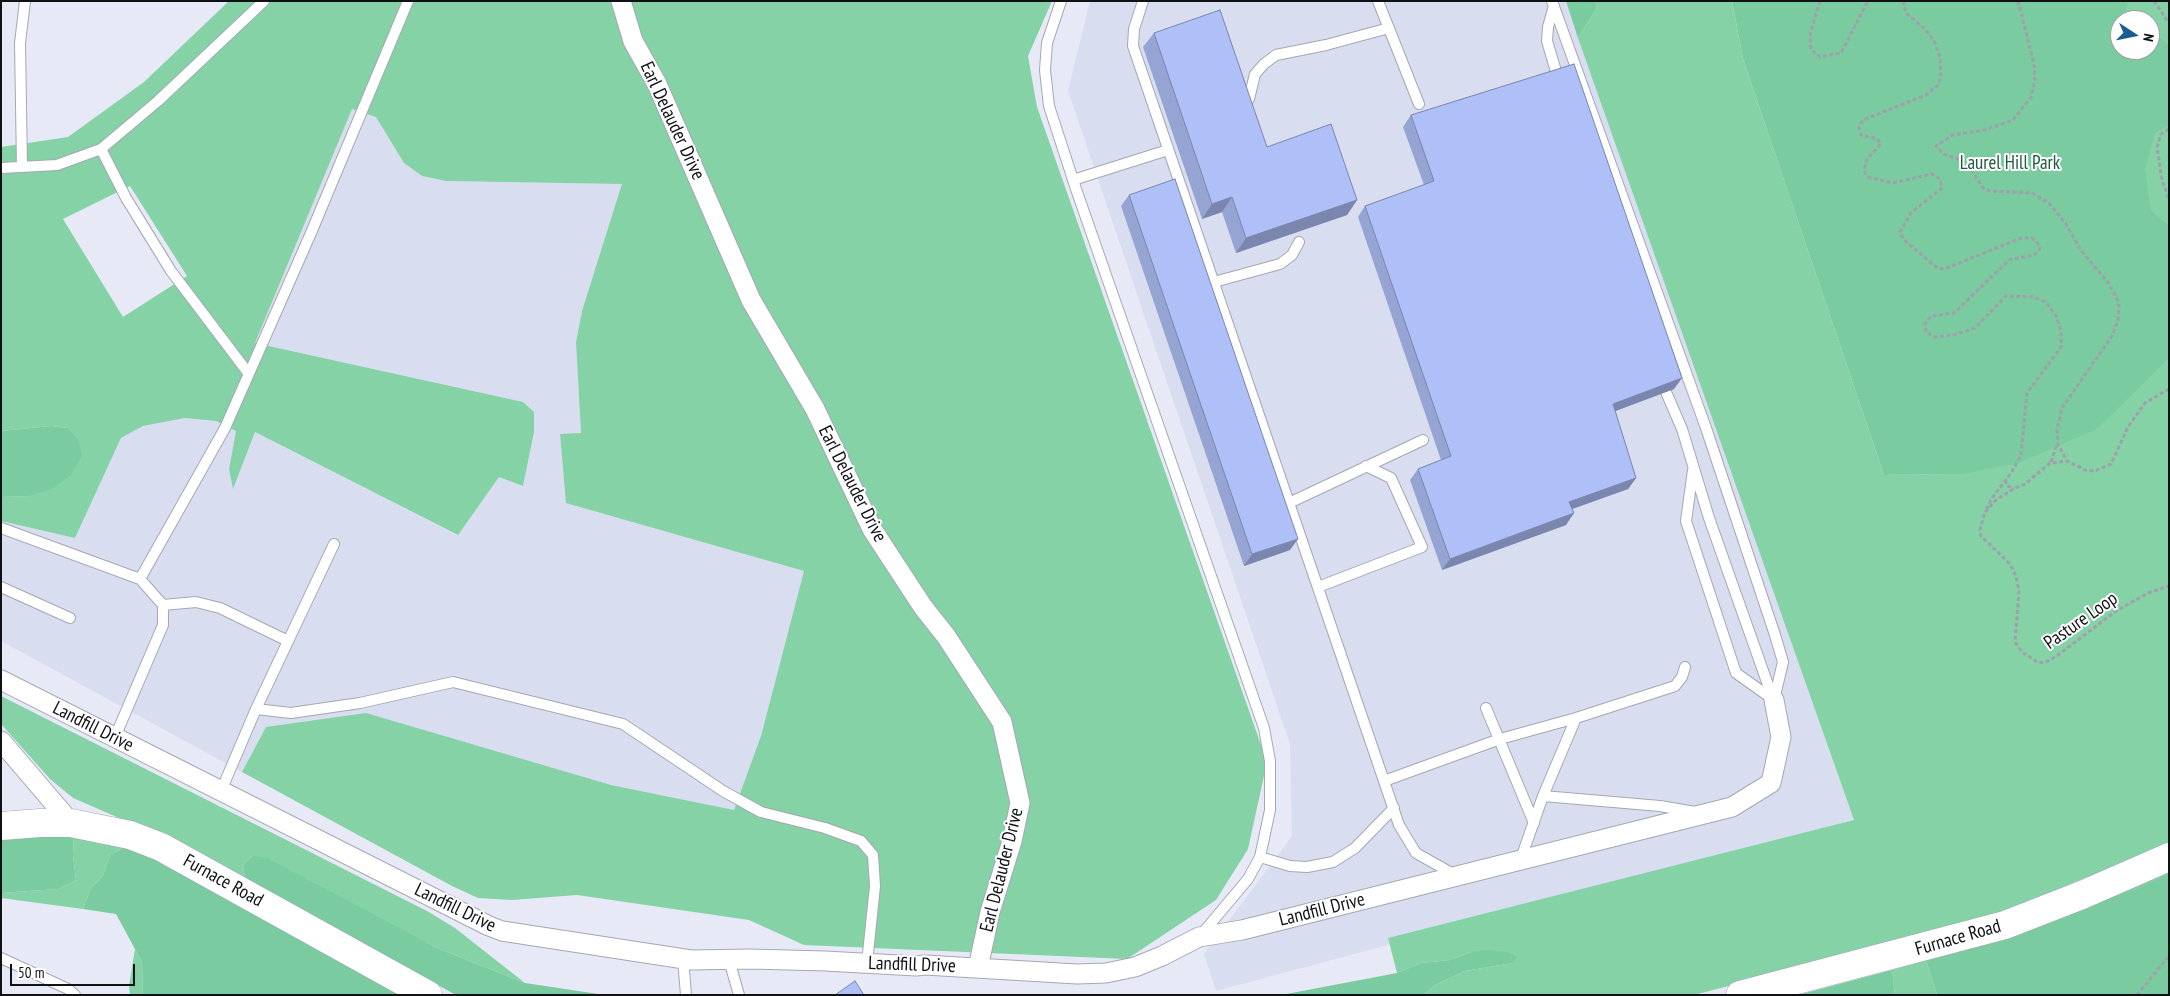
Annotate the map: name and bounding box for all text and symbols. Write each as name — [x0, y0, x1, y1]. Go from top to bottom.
north arrow — [2110, 10, 2160, 60]
text: N — [2139, 32, 2158, 43]
street label: Earl Delauder Drive — [635, 58, 709, 184]
park label: Laurel Hill Park — [1960, 153, 2060, 175]
street label: Earl Delauder Drive — [813, 422, 891, 546]
street label: Pasture Loop — [2040, 587, 2122, 655]
street label: Landfill Drive — [49, 697, 137, 757]
street label: Earl Delauder Drive — [976, 805, 1028, 935]
street label: Furnace Road — [179, 850, 267, 912]
street label: Landfill Drive — [411, 879, 499, 937]
street label: Landfill Drive — [1277, 888, 1367, 932]
street label: Furnace Road — [1913, 915, 2003, 961]
street label: Landfill Drive — [868, 952, 956, 978]
scale bar — [12, 954, 138, 986]
text: 50 m — [18, 963, 44, 982]

